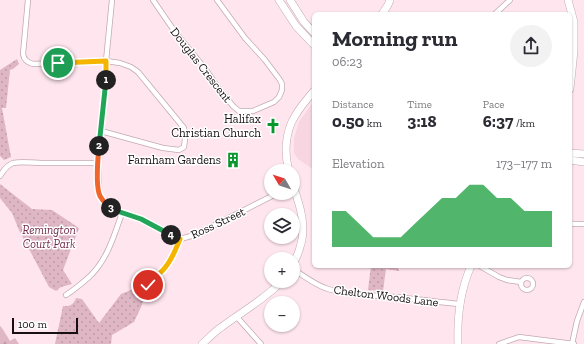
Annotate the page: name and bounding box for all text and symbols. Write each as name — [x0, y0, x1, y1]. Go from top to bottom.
street label: Douglas Crescent — [167, 25, 235, 106]
text: Morning run — [332, 25, 458, 52]
button: share — [510, 25, 552, 67]
pin — [41, 46, 75, 80]
icon: arrive — [47, 52, 69, 74]
text: 06:23 — [332, 54, 362, 69]
pin: 1 — [96, 70, 116, 90]
text: 1 — [104, 73, 108, 86]
text: Distance — [332, 98, 374, 111]
text: Time — [407, 98, 432, 111]
text: Pace — [483, 98, 504, 111]
text: 0.50 — [332, 111, 364, 131]
text: 3:18 — [407, 111, 437, 131]
text: 6:37 — [483, 111, 513, 131]
place label: Halifax Christian Church — [171, 112, 261, 140]
church icon: Halifax Christian Church — [264, 117, 282, 135]
text: km — [364, 117, 382, 130]
text: /km — [513, 117, 535, 130]
pin: 2 — [89, 136, 109, 156]
text: 2 — [96, 139, 102, 152]
building icon: Farnham Gardens — [224, 151, 242, 169]
place label: Farnham Gardens — [128, 153, 221, 167]
text: Elevation — [332, 156, 384, 171]
text: 173–177 m — [496, 156, 552, 171]
north arrow — [264, 164, 300, 200]
map controls — [264, 164, 300, 332]
pin: 3 — [101, 198, 121, 218]
text: 3 — [108, 201, 114, 214]
street label: Ross Street — [189, 204, 248, 242]
button: layers — [264, 208, 300, 244]
park label: Remington Court Park — [22, 223, 76, 251]
pin: 4 — [161, 225, 181, 245]
text: 4 — [168, 228, 174, 241]
button: + — [264, 252, 300, 288]
pin — [131, 268, 165, 302]
icon: check — [137, 274, 159, 296]
street label: Chelton Woods Lane — [333, 283, 440, 309]
button: − — [264, 296, 300, 332]
scale bar — [12, 316, 78, 335]
text: 100 m — [18, 318, 47, 331]

